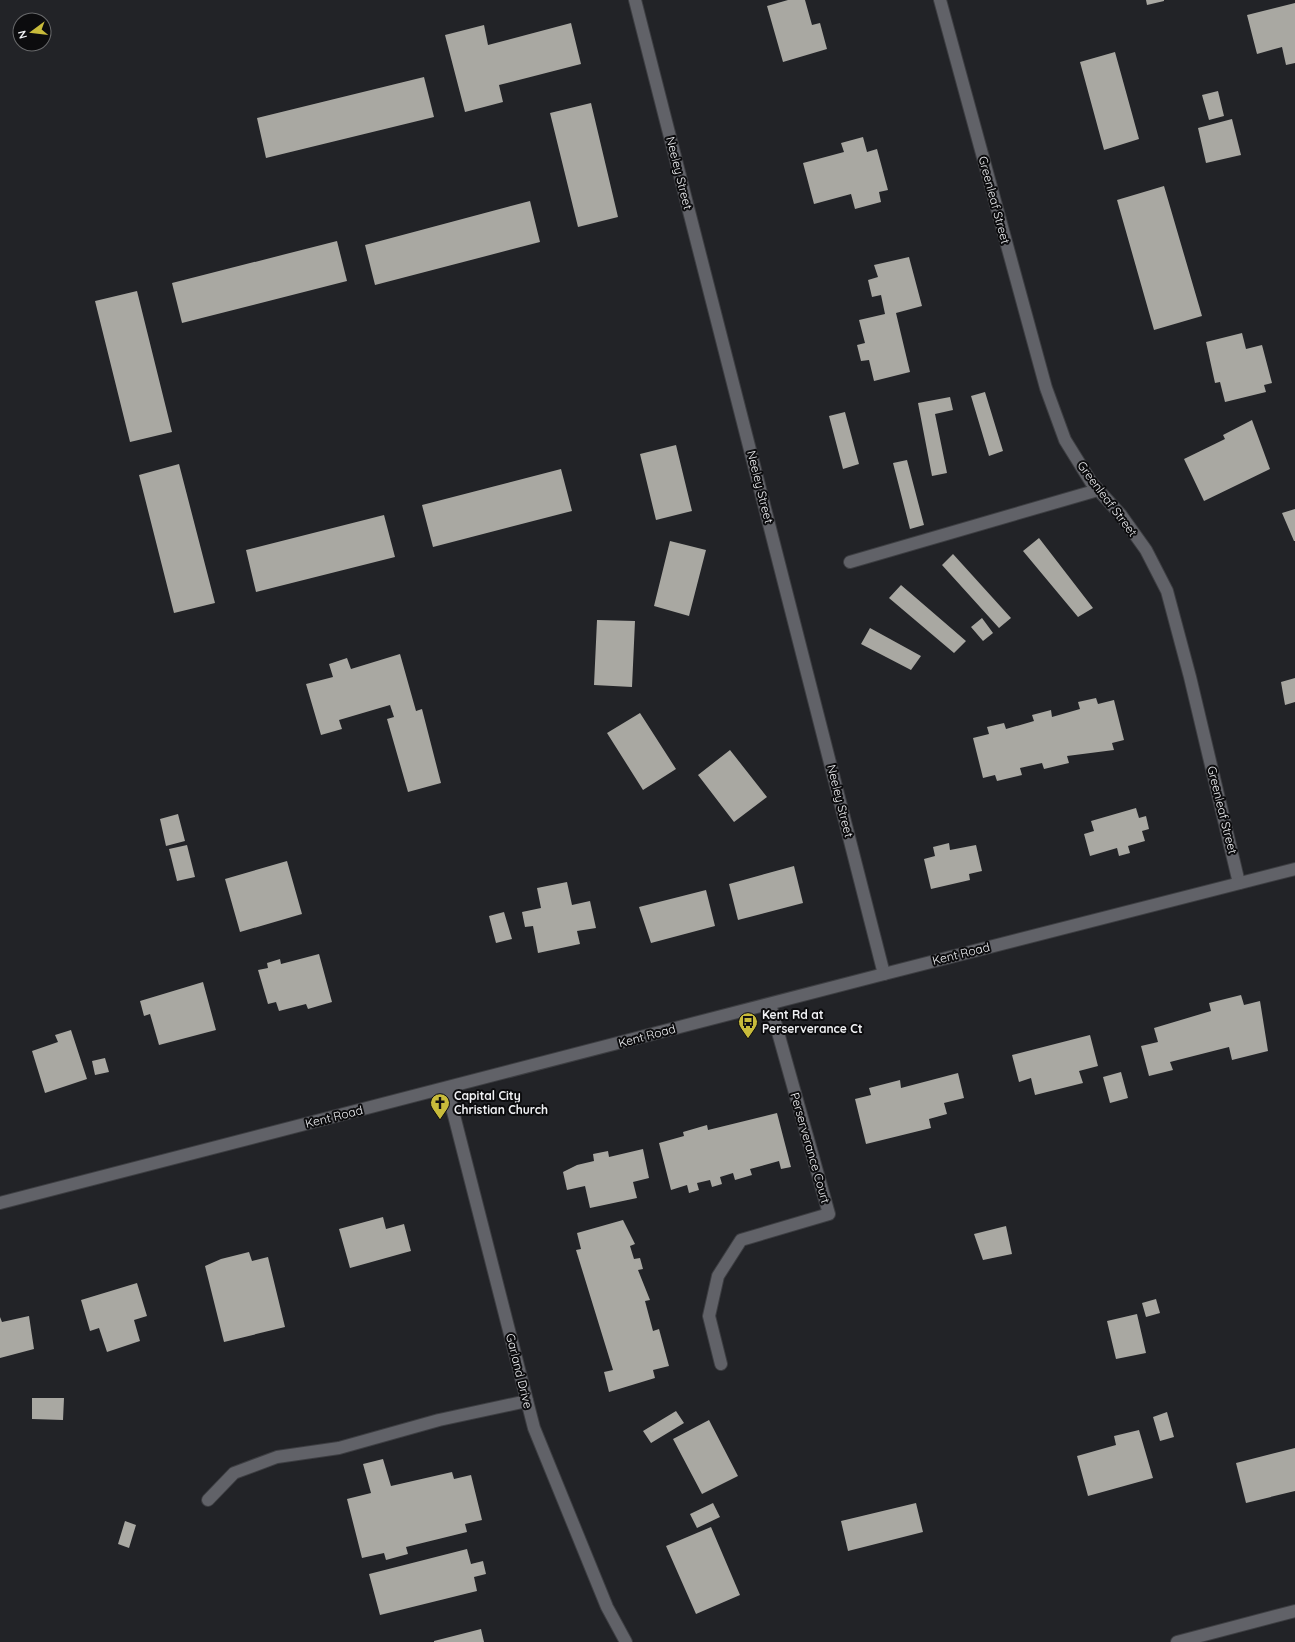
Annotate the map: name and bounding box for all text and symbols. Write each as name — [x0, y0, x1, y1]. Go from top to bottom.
north arrow — [12, 12, 52, 52]
text: N — [15, 29, 30, 40]
street label: Neeley Street — [663, 135, 696, 211]
street label: Greenleaf Street — [976, 154, 1013, 245]
street label: Neeley Street — [744, 449, 777, 525]
street label: Greenleaf Street — [1074, 458, 1141, 539]
street label: Neeley Street — [824, 763, 857, 839]
street label: Greenleaf Street — [1204, 764, 1241, 856]
street label: Kent Road — [931, 939, 991, 968]
place label: Kent Rd at Perserverance Ct — [762, 1007, 863, 1036]
bus stop icon: Kent Rd at Perserverance Ct — [737, 1011, 759, 1039]
street label: Kent Road — [617, 1021, 677, 1050]
place label: Capital City Christian Church — [454, 1088, 548, 1117]
street label: Perserverance Court — [787, 1091, 833, 1205]
church icon: Capital City Christian Church — [429, 1092, 451, 1120]
street label: Kent Road — [304, 1102, 364, 1131]
street label: Garland Drive — [503, 1332, 536, 1410]

